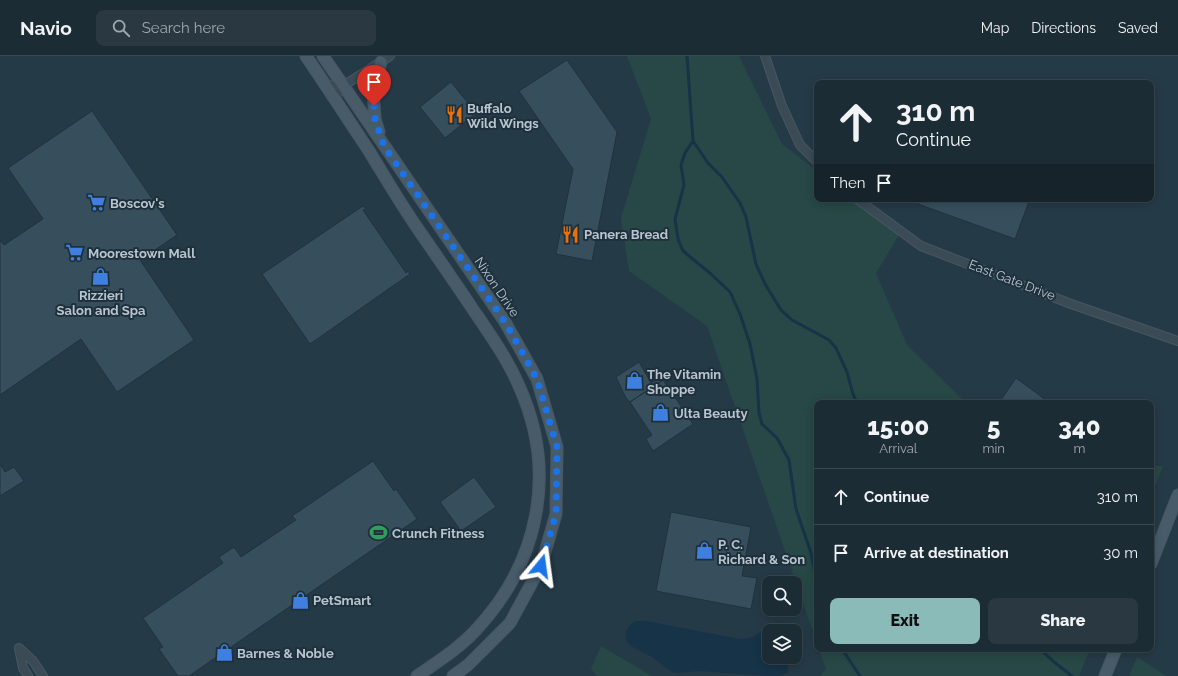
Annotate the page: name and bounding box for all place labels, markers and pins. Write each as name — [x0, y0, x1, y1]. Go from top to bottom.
pin — [357, 65, 391, 106]
place label: Buffalo Wild Wings — [467, 101, 539, 131]
restaurant icon: Buffalo Wild Wings — [444, 105, 464, 125]
supermarket icon: Boscov's — [87, 193, 107, 213]
place label: Boscov's — [110, 196, 165, 211]
restaurant icon: Panera Bread — [561, 224, 581, 244]
place label: Panera Bread — [584, 227, 668, 242]
supermarket icon: Moorestown Mall — [65, 243, 85, 263]
place label: Moorestown Mall — [88, 246, 196, 261]
shop icon: Rizzieri Salon and Spa — [91, 266, 111, 286]
place label: Rizzieri Salon and Spa — [57, 288, 146, 318]
place label: The Vitamin Shoppe — [647, 367, 721, 397]
shop icon: The Vitamin Shoppe — [624, 371, 644, 391]
shop icon: Ulta Beauty — [651, 403, 671, 423]
place label: Ulta Beauty — [674, 406, 748, 421]
sports icon: Crunch Fitness — [369, 523, 389, 543]
place label: Crunch Fitness — [392, 526, 485, 541]
place label: P. C. Richard & Son — [718, 537, 805, 567]
shop icon: P. C. Richard & Son — [695, 541, 715, 561]
shop icon: PetSmart — [290, 590, 310, 610]
place label: PetSmart — [313, 593, 371, 608]
shop icon: Barnes & Noble — [214, 643, 234, 663]
place label: Barnes & Noble — [237, 646, 334, 661]

